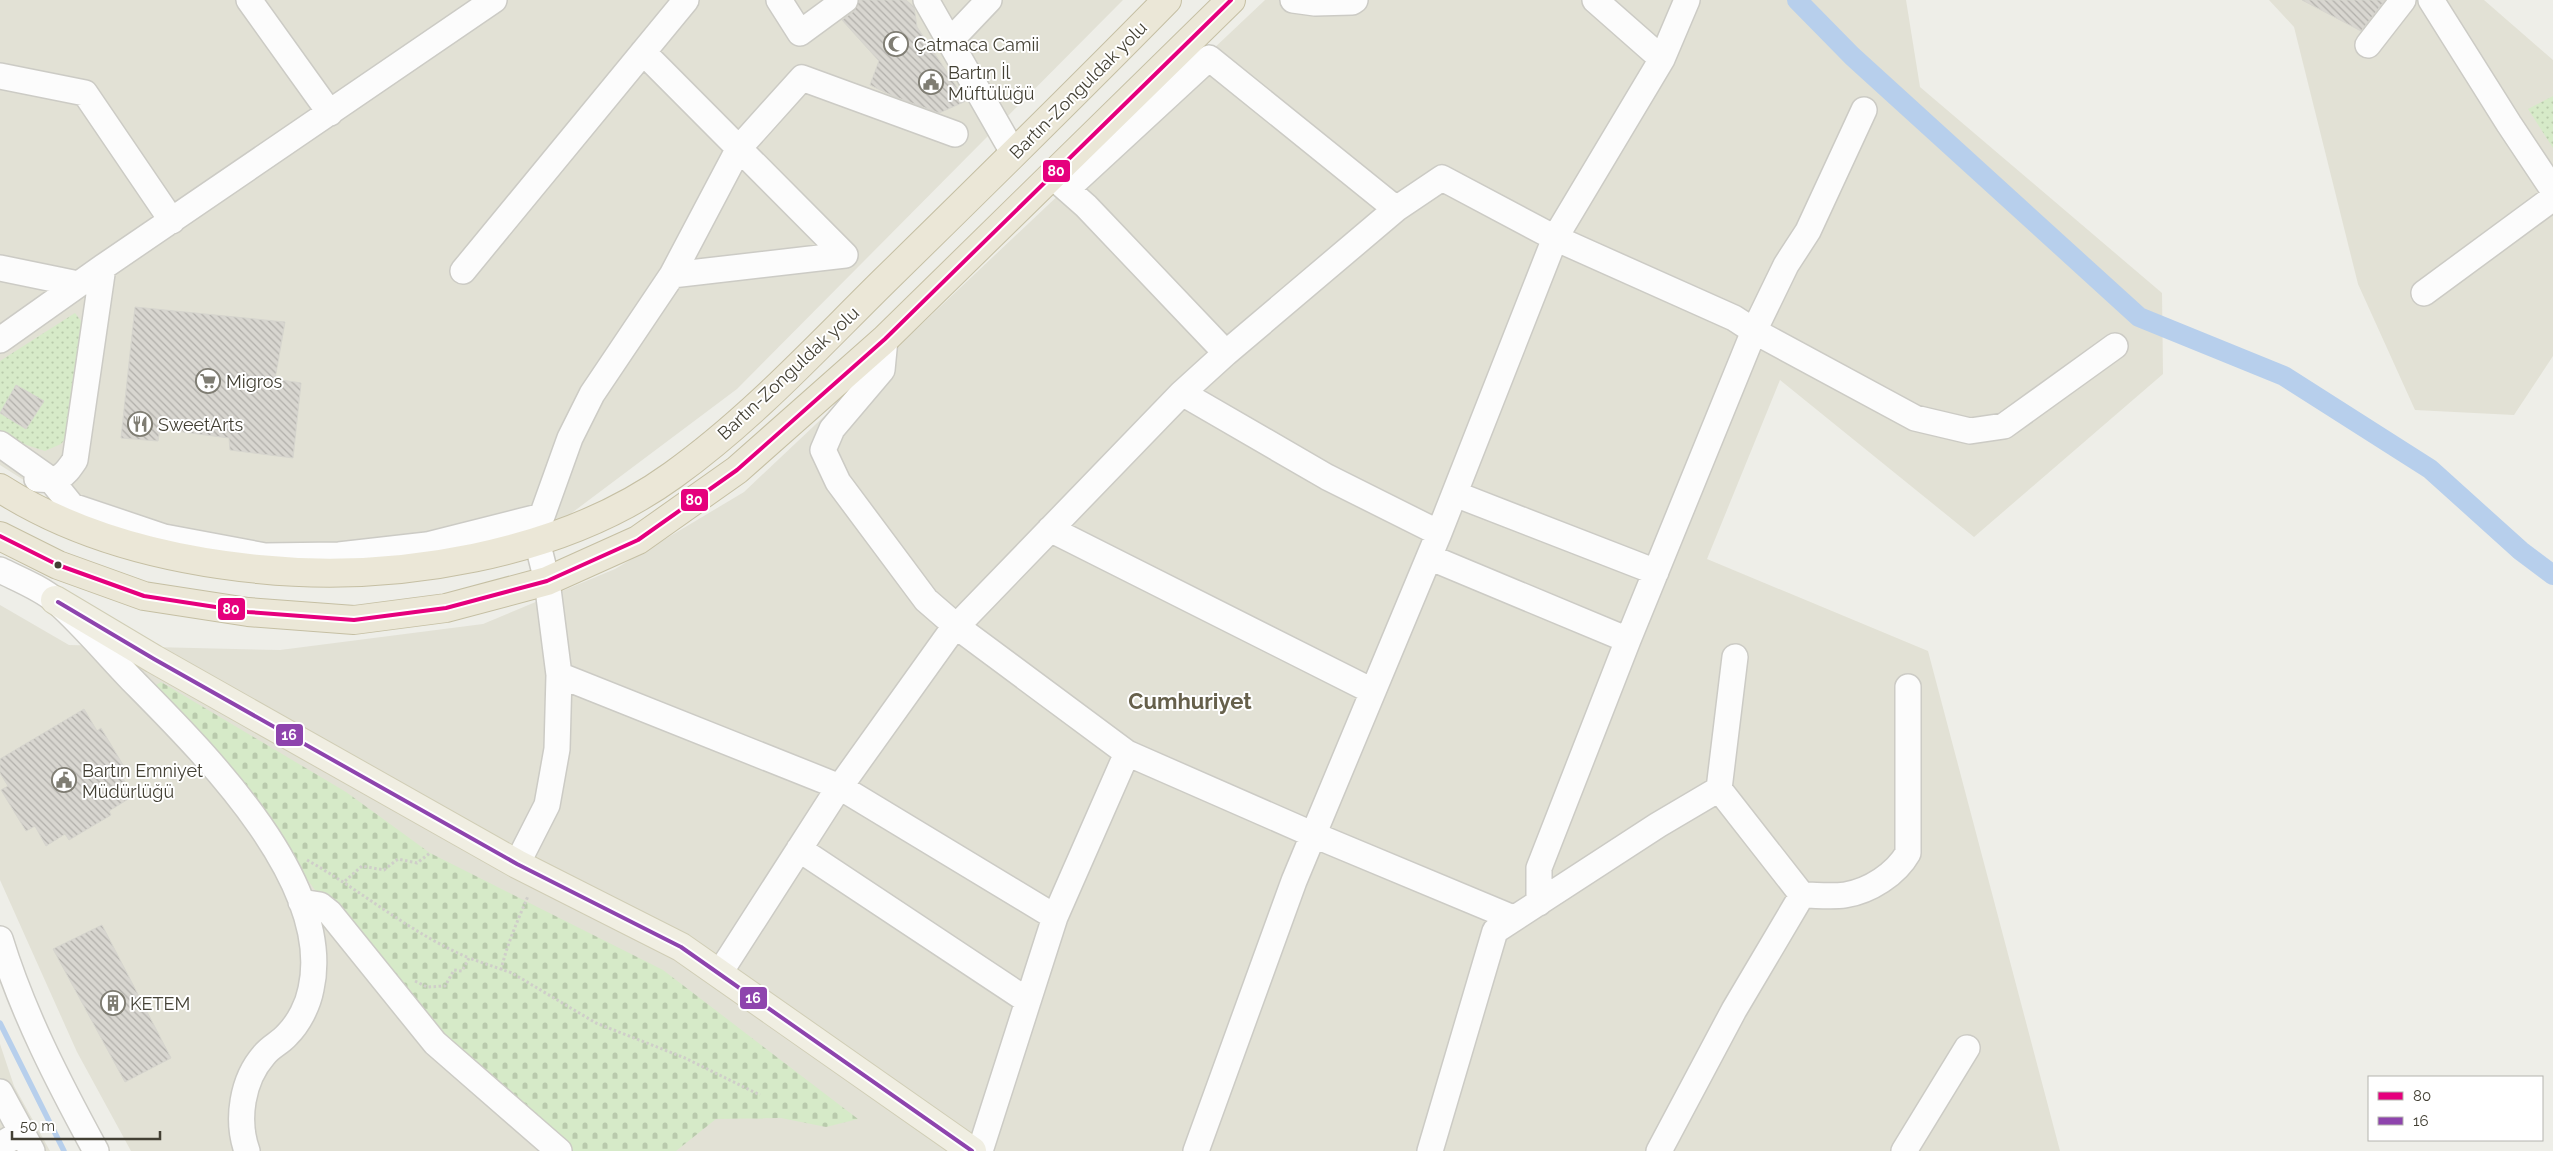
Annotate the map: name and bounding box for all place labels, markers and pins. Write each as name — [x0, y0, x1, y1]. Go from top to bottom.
mosque icon: Çatmaca Camii — [883, 31, 909, 57]
place label: Çatmaca Camii — [914, 34, 1039, 55]
place label: Bartın İl Müftülüğü — [948, 62, 1035, 104]
public building icon: Bartın İl Müftülüğü — [918, 69, 944, 95]
supermarket icon: Migros — [195, 368, 221, 394]
place label: Migros — [226, 371, 283, 392]
restaurant icon: SweetArts — [127, 411, 153, 437]
place label: SweetArts — [158, 414, 244, 435]
unlabelled marker — [53, 560, 63, 570]
place label: Bartın Emniyet Müdürlüğü — [82, 760, 203, 802]
public building icon: Bartın Emniyet Müdürlüğü — [51, 767, 77, 793]
building icon: KETEM — [100, 990, 126, 1016]
place label: KETEM — [130, 993, 190, 1014]

